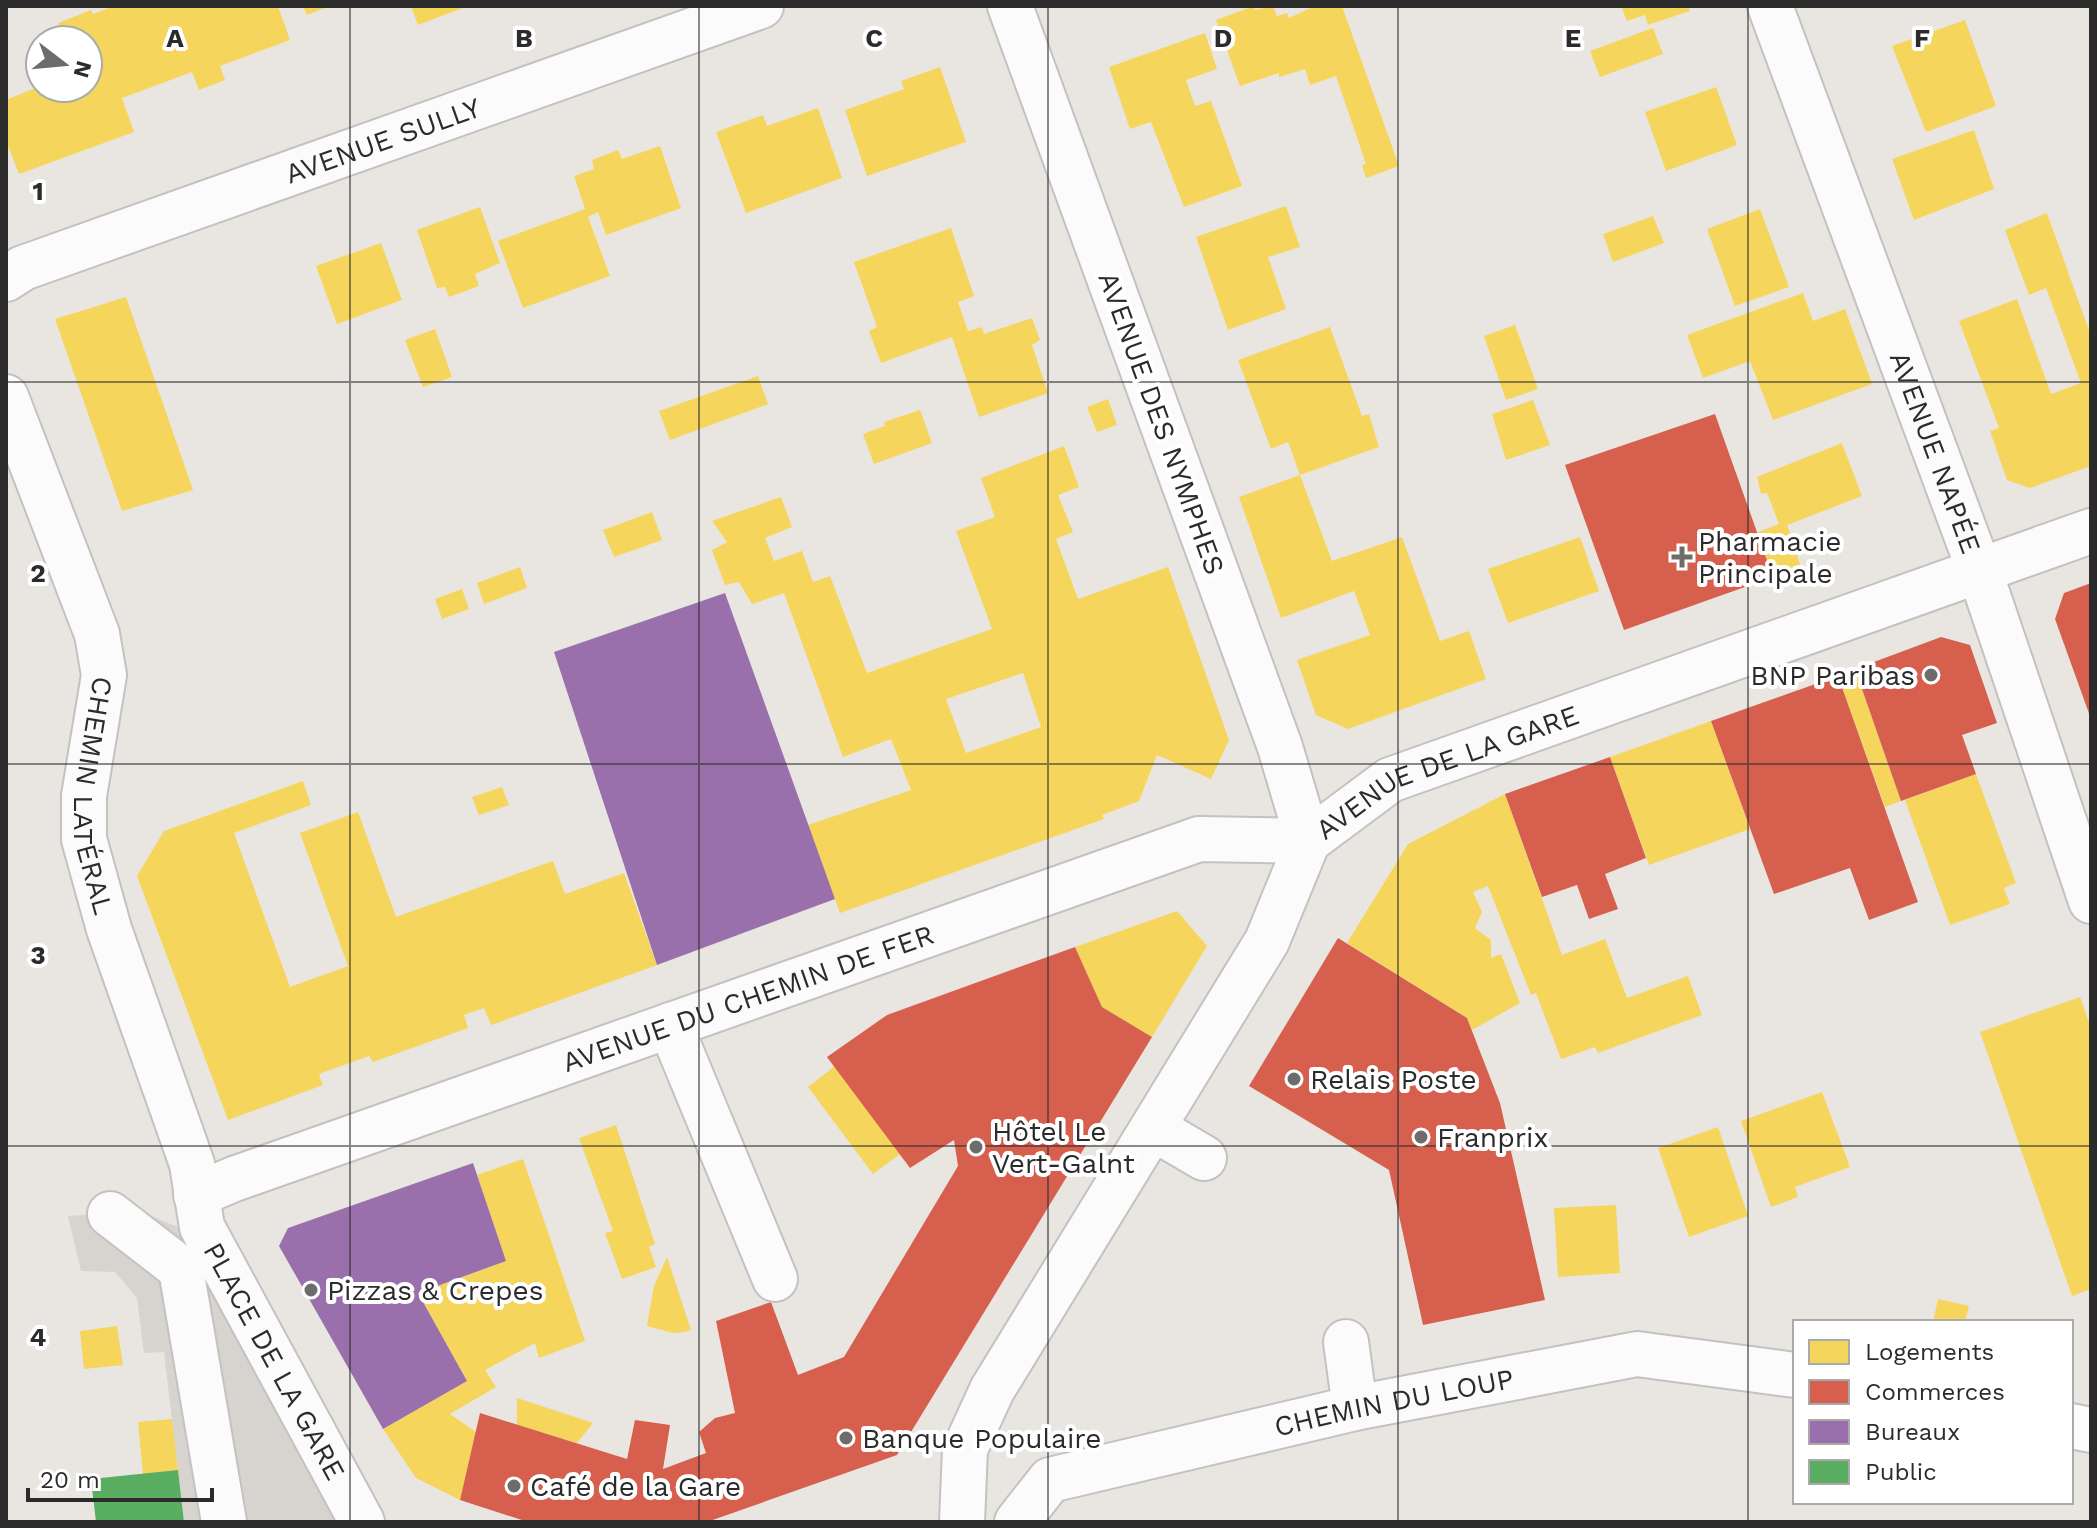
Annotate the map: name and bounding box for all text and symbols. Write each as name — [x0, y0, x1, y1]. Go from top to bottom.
text: A — [166, 23, 184, 53]
text: B — [515, 23, 533, 53]
text: C — [865, 23, 883, 53]
text: D — [1214, 23, 1232, 53]
text: E — [1565, 23, 1581, 53]
text: F — [1914, 23, 1930, 53]
north arrow — [24, 24, 104, 104]
text: N — [68, 58, 97, 81]
street label: AVENUE SULLY — [281, 91, 485, 191]
text: 1 — [32, 176, 44, 206]
street label: AVENUE DES NYMPHES — [1091, 267, 1232, 579]
street label: AVENUE NAPÉE — [1883, 347, 1988, 558]
place label: Pharmacie Principale — [1698, 525, 1842, 590]
marker: Pharmacie Principale — [1673, 548, 1691, 566]
text: 2 — [30, 558, 46, 588]
place label: BNP Paribas — [1750, 659, 1915, 692]
marker: BNP Paribas — [1922, 666, 1940, 684]
street label: CHEMIN LATÉRAL — [67, 674, 120, 918]
street label: AVENUE DE LA GARE — [1310, 698, 1583, 846]
street label: AVENUE DU CHEMIN DE FER — [558, 918, 938, 1079]
text: 3 — [30, 940, 46, 970]
place label: Relais Poste — [1310, 1063, 1477, 1096]
marker: Relais Poste — [1285, 1070, 1303, 1088]
place label: Hôtel Le Vert-Galnt — [992, 1115, 1135, 1180]
place label: Franprix — [1437, 1121, 1549, 1154]
marker: Franprix — [1412, 1128, 1430, 1146]
marker: Hôtel Le Vert-Galnt — [967, 1138, 985, 1156]
street label: PLACE DE LA GARE — [197, 1237, 352, 1486]
place label: Pizzas & Crepes — [327, 1274, 543, 1307]
marker: Pizzas & Crepes — [302, 1281, 320, 1299]
legend — [1793, 1320, 2073, 1504]
text: 4 — [30, 1322, 47, 1352]
text: Logements — [1865, 1338, 1994, 1366]
street label: CHEMIN DU LOUP — [1271, 1362, 1516, 1444]
text: Commerces — [1865, 1378, 2005, 1406]
text: Bureaux — [1865, 1418, 1960, 1446]
place label: Banque Populaire — [862, 1422, 1101, 1455]
marker: Banque Populaire — [837, 1429, 855, 1447]
scale bar — [28, 1452, 212, 1502]
text: Public — [1865, 1458, 1937, 1486]
text: 20 m — [40, 1466, 100, 1494]
place label: Café de la Gare — [530, 1470, 741, 1503]
marker: Café de la Gare — [505, 1477, 523, 1495]

